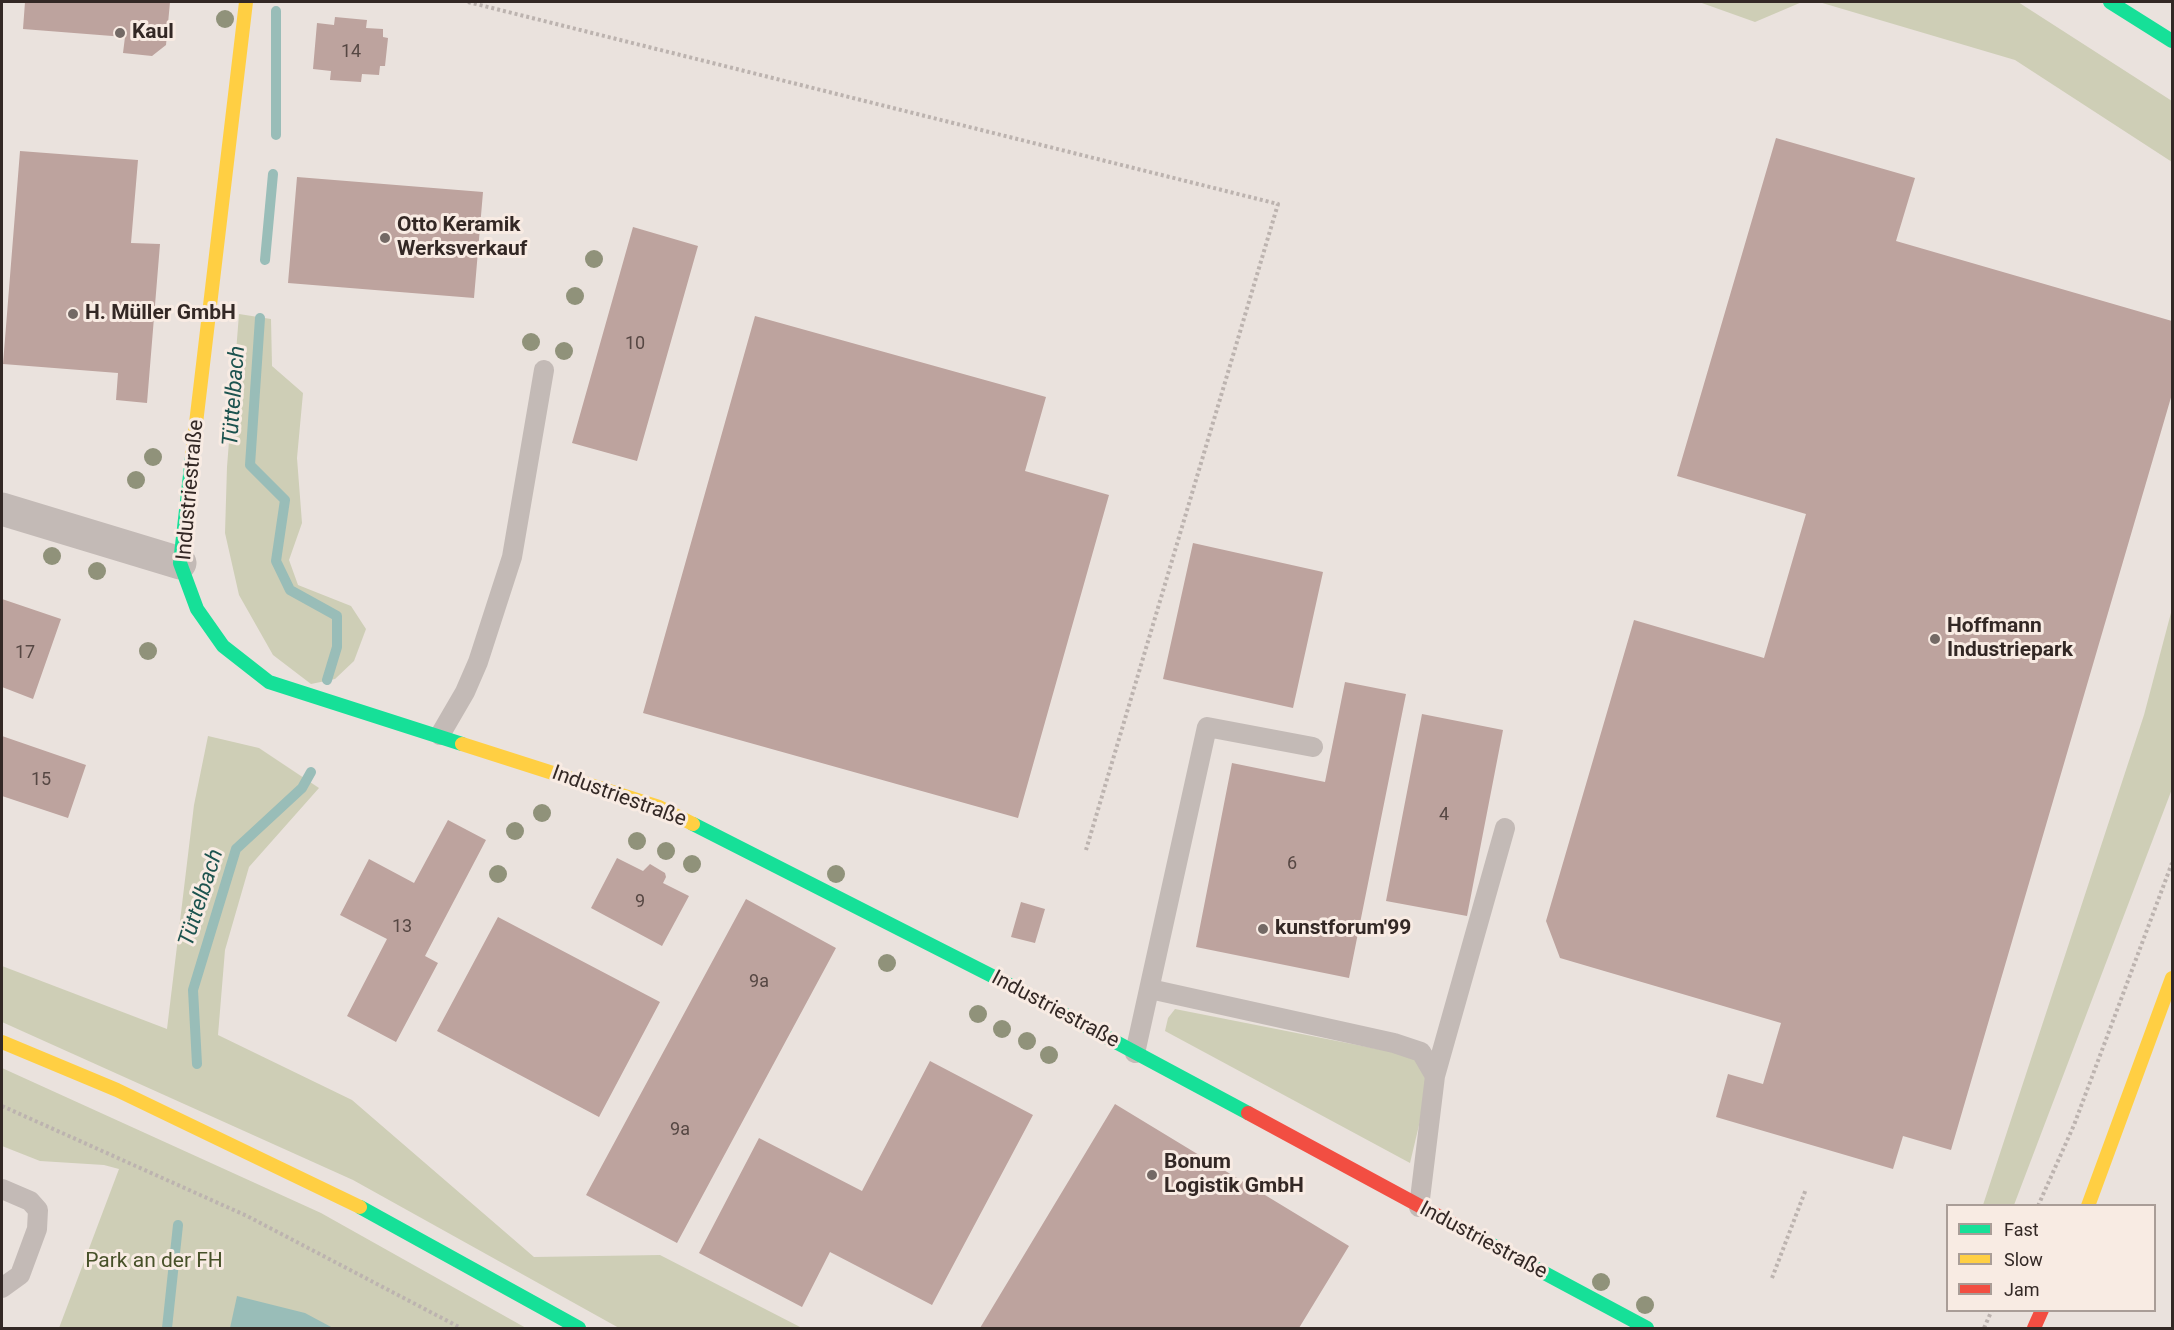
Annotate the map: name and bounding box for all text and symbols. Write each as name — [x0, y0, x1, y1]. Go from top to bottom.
place label: Kaul — [132, 20, 174, 46]
marker: Kaul — [113, 26, 127, 40]
house number: 14 — [341, 41, 361, 63]
place label: Otto Keramik Werksverkauf — [397, 213, 527, 263]
marker: Otto Keramik Werksverkauf — [378, 231, 392, 245]
place label: H. Müller GmbH — [85, 301, 236, 327]
marker: H. Müller GmbH — [66, 307, 80, 321]
house number: 10 — [625, 333, 645, 355]
water label: Tüttelbach — [218, 345, 252, 447]
street label: Industriestraße — [172, 419, 210, 561]
place label: Hoffmann Industriepark — [1947, 614, 2073, 664]
marker: Hoffmann Industriepark — [1928, 632, 1942, 646]
house number: 17 — [15, 642, 35, 664]
street label: Industriestraße — [548, 761, 690, 833]
house number: 15 — [31, 769, 51, 791]
house number: 4 — [1439, 804, 1449, 826]
water label: Tüttelbach — [174, 846, 230, 950]
house number: 6 — [1287, 853, 1297, 875]
house number: 9 — [635, 891, 645, 913]
house number: 13 — [392, 916, 412, 938]
place label: kunstforum'99 — [1275, 916, 1411, 942]
marker: kunstforum'99 — [1256, 922, 1270, 936]
street label: Industriestraße — [987, 966, 1123, 1054]
house number: 9a — [749, 971, 769, 993]
house number: 9a — [670, 1119, 690, 1141]
place label: Bonum Logistik GmbH — [1164, 1150, 1304, 1200]
marker: Bonum Logistik GmbH — [1145, 1168, 1159, 1182]
street label: Industriestraße — [1415, 1197, 1551, 1285]
legend — [1946, 1204, 2156, 1312]
text: Fast — [2004, 1219, 2039, 1240]
park label: Park an der FH — [85, 1249, 223, 1275]
text: Slow — [2004, 1249, 2043, 1270]
text: Jam — [2004, 1279, 2040, 1300]

